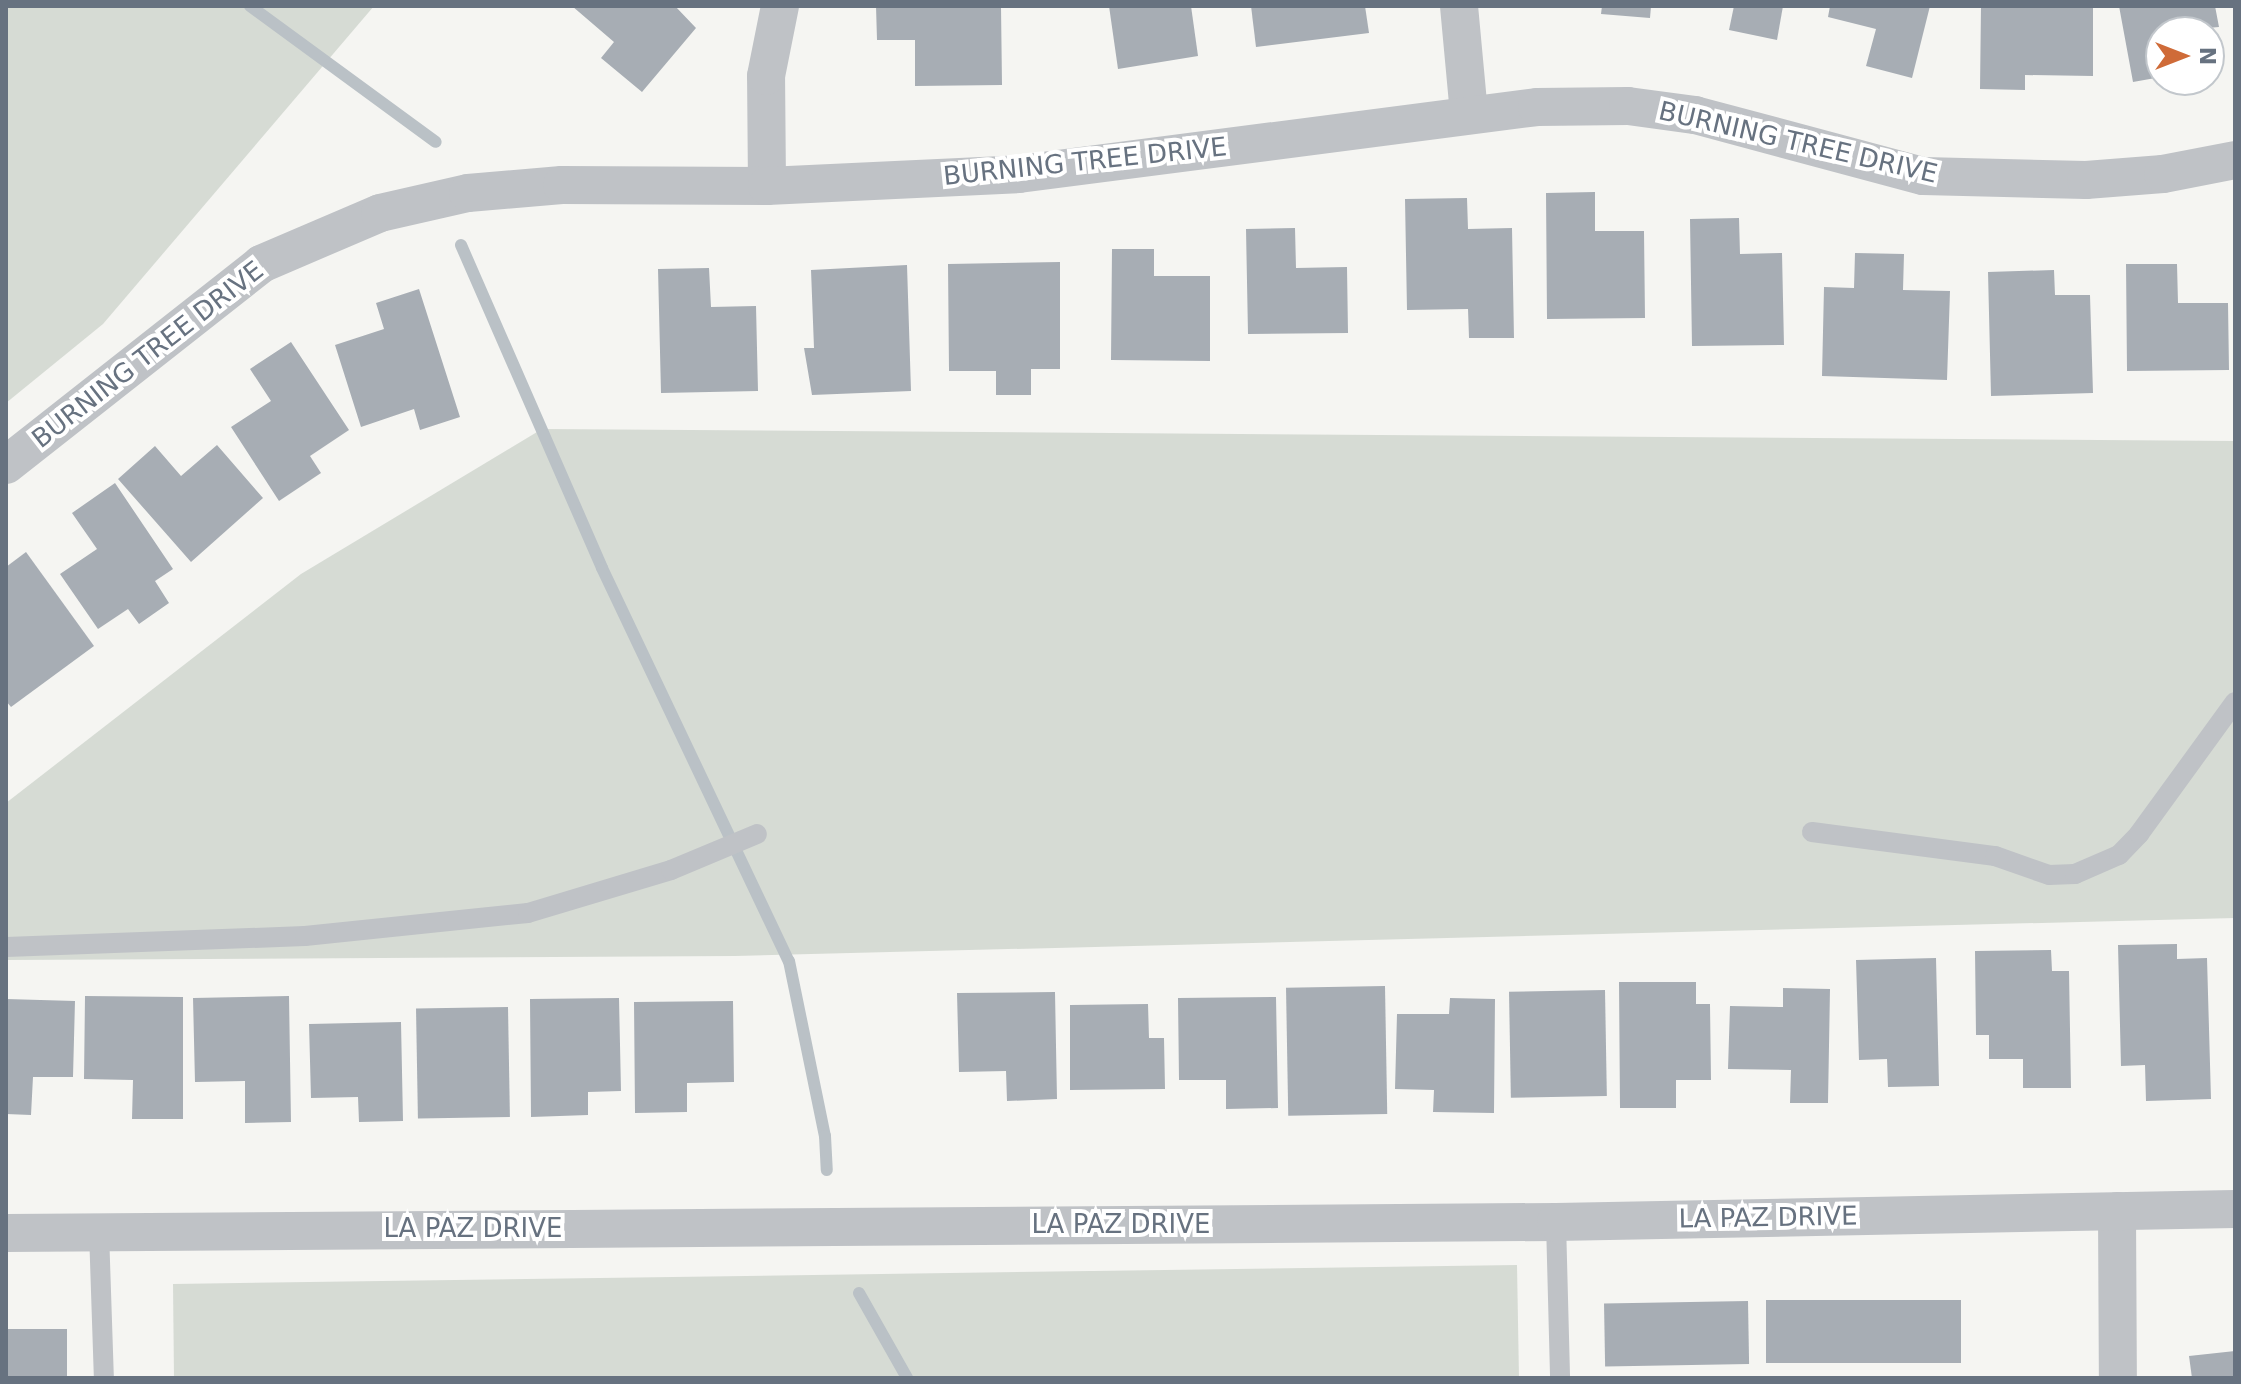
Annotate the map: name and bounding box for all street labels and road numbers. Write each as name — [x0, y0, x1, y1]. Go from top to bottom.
street label: BURNING TREE DRIVE — [1656, 96, 1940, 190]
street label: BURNING TREE DRIVE — [942, 132, 1228, 192]
street label: BURNING TREE DRIVE — [26, 255, 270, 455]
street label: LA PAZ DRIVE — [1678, 1201, 1858, 1235]
street label: LA PAZ DRIVE — [1032, 1209, 1210, 1241]
street label: LA PAZ DRIVE — [384, 1213, 562, 1245]

